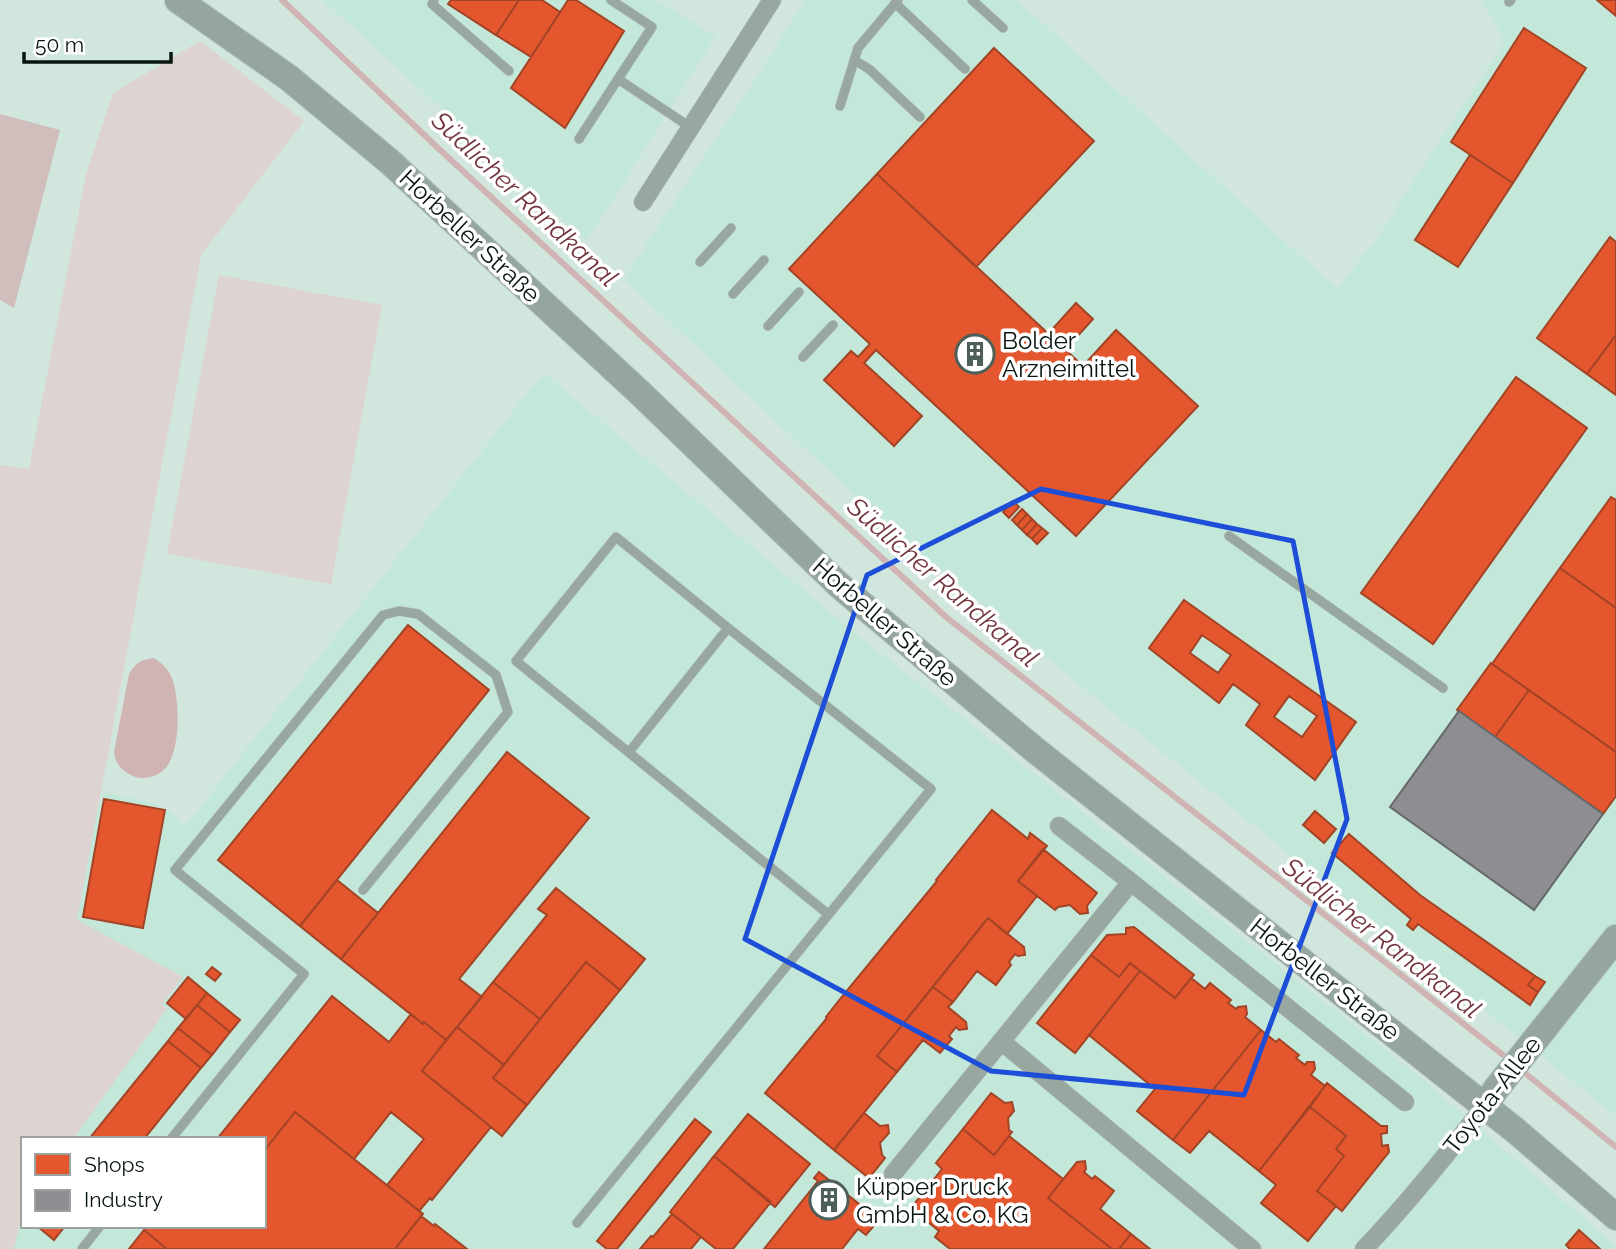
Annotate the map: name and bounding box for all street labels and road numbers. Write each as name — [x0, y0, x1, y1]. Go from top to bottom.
street label: Horbeller Straße — [394, 164, 546, 308]
street label: Horbeller Straße — [807, 552, 963, 692]
street label: Horbeller Straße — [1245, 912, 1405, 1046]
street label: Toyota-Allee — [1437, 1030, 1547, 1160]

